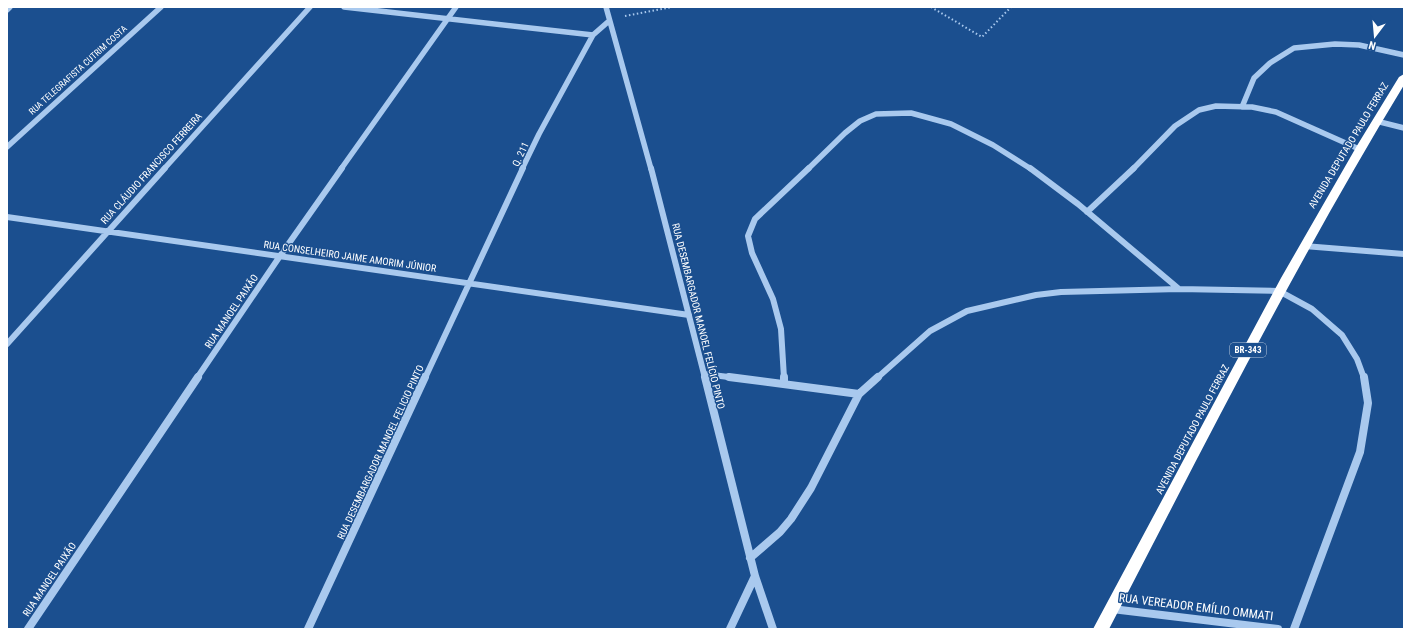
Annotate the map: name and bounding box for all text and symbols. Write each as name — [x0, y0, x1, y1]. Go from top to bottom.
north arrow — [1355, 16, 1395, 56]
street label: RUA TELEGRAFISTA CUTRIM COSTA — [27, 23, 129, 117]
text: N — [1367, 38, 1377, 52]
street label: AVENIDA DEPUTADO PAULO FERRAZ — [1306, 80, 1390, 210]
street label: RUA CLÁUDIO FRANCISCO FERREIRA — [98, 110, 204, 226]
street label: Q. 211 — [510, 140, 531, 168]
street label: RUA DESEMBARGADOR MANOEL FELÍCIO PINTO — [670, 222, 728, 410]
street label: RUA CONSELHEIRO JAIME AMORIM JÚNIOR — [263, 238, 438, 274]
street label: RUA MANOEL PAIXÃO — [202, 272, 260, 350]
road number: BR-343 — [1230, 343, 1266, 357]
street label: RUA DESEMBARGADOR MANOEL FELICIO PINTO — [335, 363, 426, 541]
street label: AVENIDA DEPUTADO PAULO FERRAZ — [1154, 363, 1231, 496]
street label: RUA MANOEL PAIXÃO — [20, 540, 78, 618]
street label: RUA VEREADOR EMÍLIO OMMATI — [1118, 590, 1274, 623]

